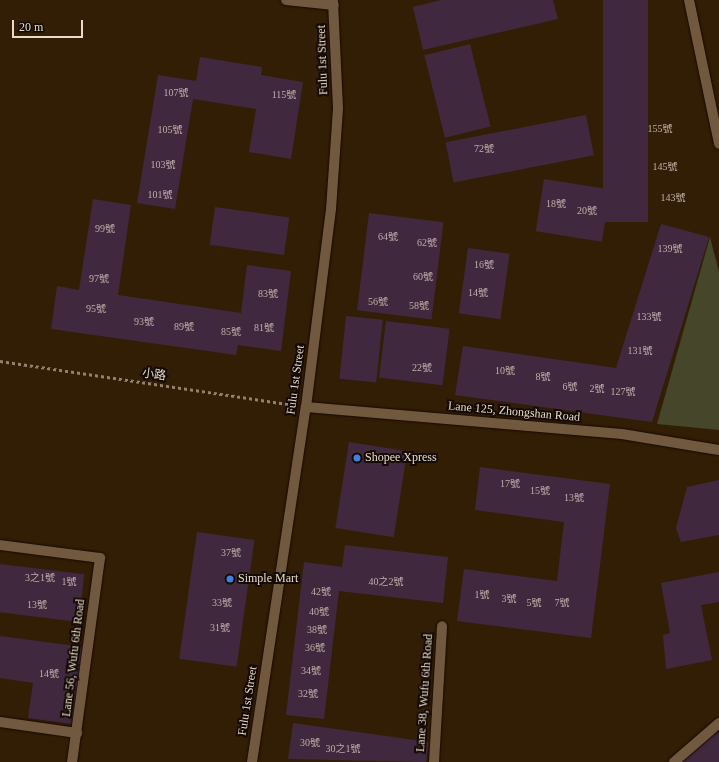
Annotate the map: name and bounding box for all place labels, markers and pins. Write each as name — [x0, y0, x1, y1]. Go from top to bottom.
place label: Shopee Xpress — [365, 451, 437, 465]
marker: Shopee Xpress — [352, 453, 362, 463]
place label: Simple Mart — [238, 572, 298, 586]
marker: Simple Mart — [225, 574, 235, 584]

